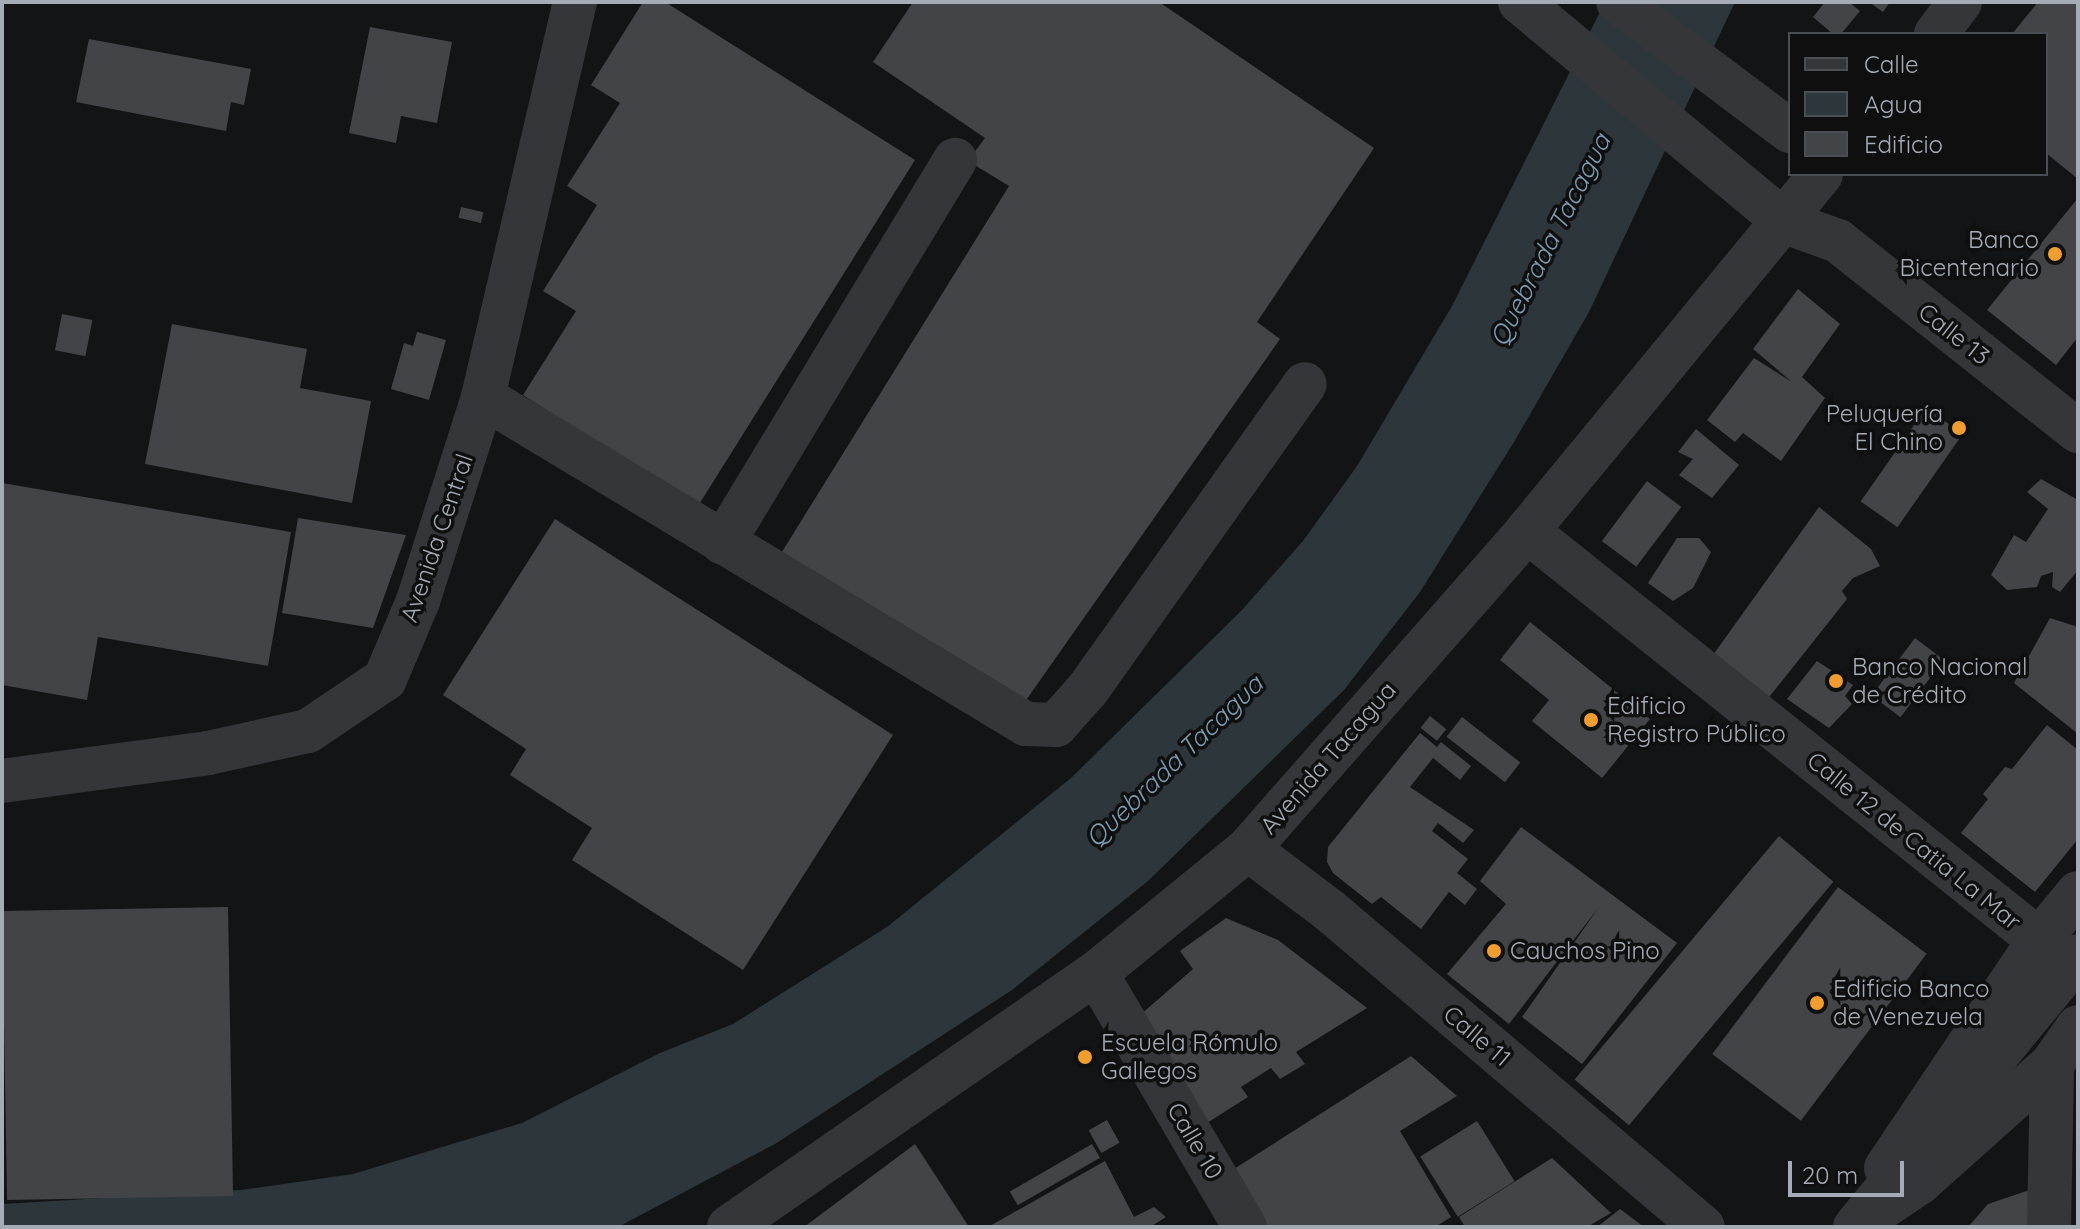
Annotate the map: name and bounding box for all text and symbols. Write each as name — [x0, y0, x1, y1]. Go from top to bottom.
legend — [1788, 32, 2048, 176]
text: Calle — [1864, 49, 1919, 79]
text: Agua — [1864, 89, 1923, 119]
water label: Quebrada Tacagua — [1483, 129, 1617, 351]
text: Edificio — [1864, 129, 1943, 159]
place label: Banco Bicentenario — [1900, 226, 2039, 282]
marker: Banco Bicentenario — [2046, 245, 2064, 263]
street label: Calle 13 — [1913, 297, 1995, 371]
place label: Peluquería El Chino — [1826, 400, 1943, 456]
marker: Peluquería El Chino — [1950, 419, 1968, 437]
street label: Avenida Central — [395, 450, 479, 626]
place label: Banco Nacional de Crédito — [1852, 653, 2028, 709]
water label: Quebrada Tacagua — [1079, 668, 1269, 854]
marker: Banco Nacional de Crédito — [1827, 672, 1845, 690]
street label: Avenida Tacagua — [1254, 676, 1402, 840]
place label: Edificio Registro Público — [1607, 692, 1786, 748]
marker: Edificio Registro Público — [1582, 711, 1600, 729]
street label: Calle 12 de Catia La Mar — [1801, 746, 2027, 936]
place label: Cauchos Pino — [1510, 937, 1660, 965]
marker: Cauchos Pino — [1485, 942, 1503, 960]
place label: Edificio Banco de Venezuela — [1833, 975, 1990, 1031]
marker: Edificio Banco de Venezuela — [1808, 994, 1826, 1012]
street label: Calle 11 — [1438, 1000, 1516, 1072]
place label: Escuela Rómulo Gallegos — [1101, 1029, 1278, 1085]
marker: Escuela Rómulo Gallegos — [1076, 1048, 1094, 1066]
street label: Calle 10 — [1161, 1097, 1229, 1185]
scale bar — [1792, 1145, 1908, 1195]
text: 20 m — [1802, 1160, 1858, 1190]

